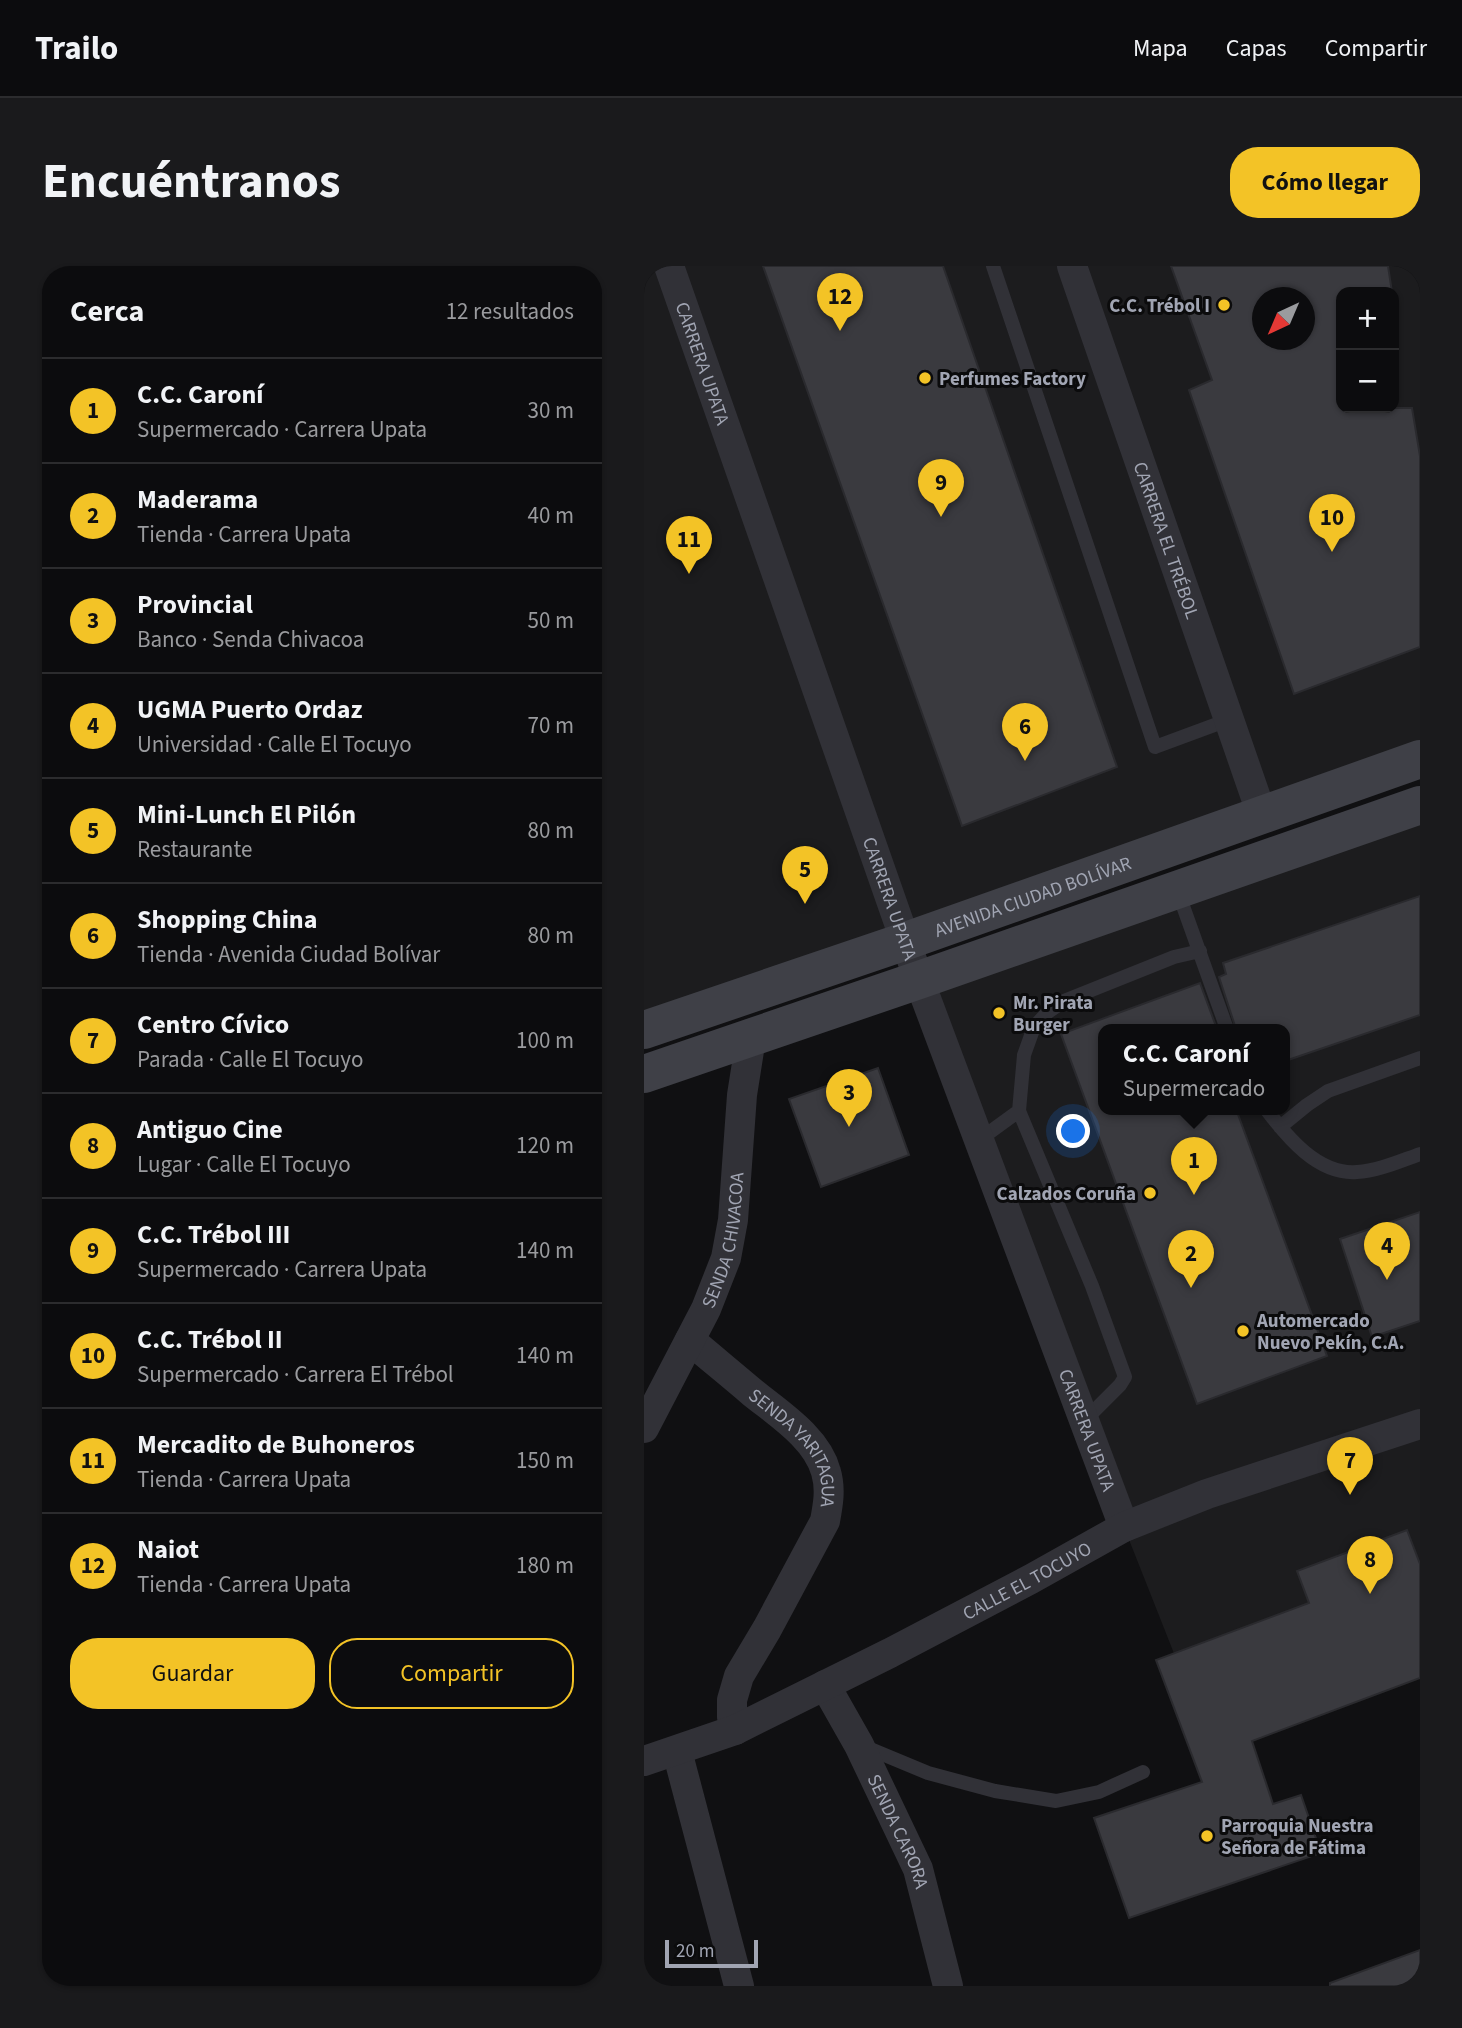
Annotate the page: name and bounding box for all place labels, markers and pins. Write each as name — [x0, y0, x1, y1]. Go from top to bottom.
pin: 12 — [817, 273, 863, 331]
place label: C.C. Trébol I — [1109, 293, 1210, 320]
marker: C.C. Trébol I — [1216, 297, 1232, 313]
place label: Perfumes Factory — [939, 366, 1086, 393]
marker: Perfumes Factory — [917, 370, 933, 386]
pin: 9 — [918, 459, 964, 517]
pin: 10 — [1309, 494, 1355, 552]
pin: 11 — [666, 516, 712, 574]
pin: 6 — [1002, 703, 1048, 761]
pin: 5 — [782, 846, 828, 904]
place label: Mr. Pirata Burger — [1013, 990, 1093, 1039]
marker: Mr. Pirata Burger — [991, 1005, 1007, 1021]
pin: 3 — [826, 1069, 872, 1127]
pin: 1 — [1171, 1137, 1217, 1195]
place label: Calzados Coruña — [997, 1181, 1136, 1208]
marker: Calzados Coruña — [1142, 1185, 1158, 1201]
pin: 4 — [1364, 1222, 1410, 1280]
pin: 2 — [1168, 1230, 1214, 1288]
place label: Automercado Nuevo Pekín, C.A. — [1256, 1308, 1404, 1357]
marker: Automercado Nuevo Pekín, C.A. — [1235, 1323, 1251, 1339]
pin: 7 — [1327, 1437, 1373, 1495]
pin: 8 — [1347, 1536, 1393, 1594]
place label: Parroquia Nuestra Señora de Fátima — [1221, 1813, 1374, 1862]
marker: Parroquia Nuestra Señora de Fátima — [1199, 1828, 1215, 1844]

